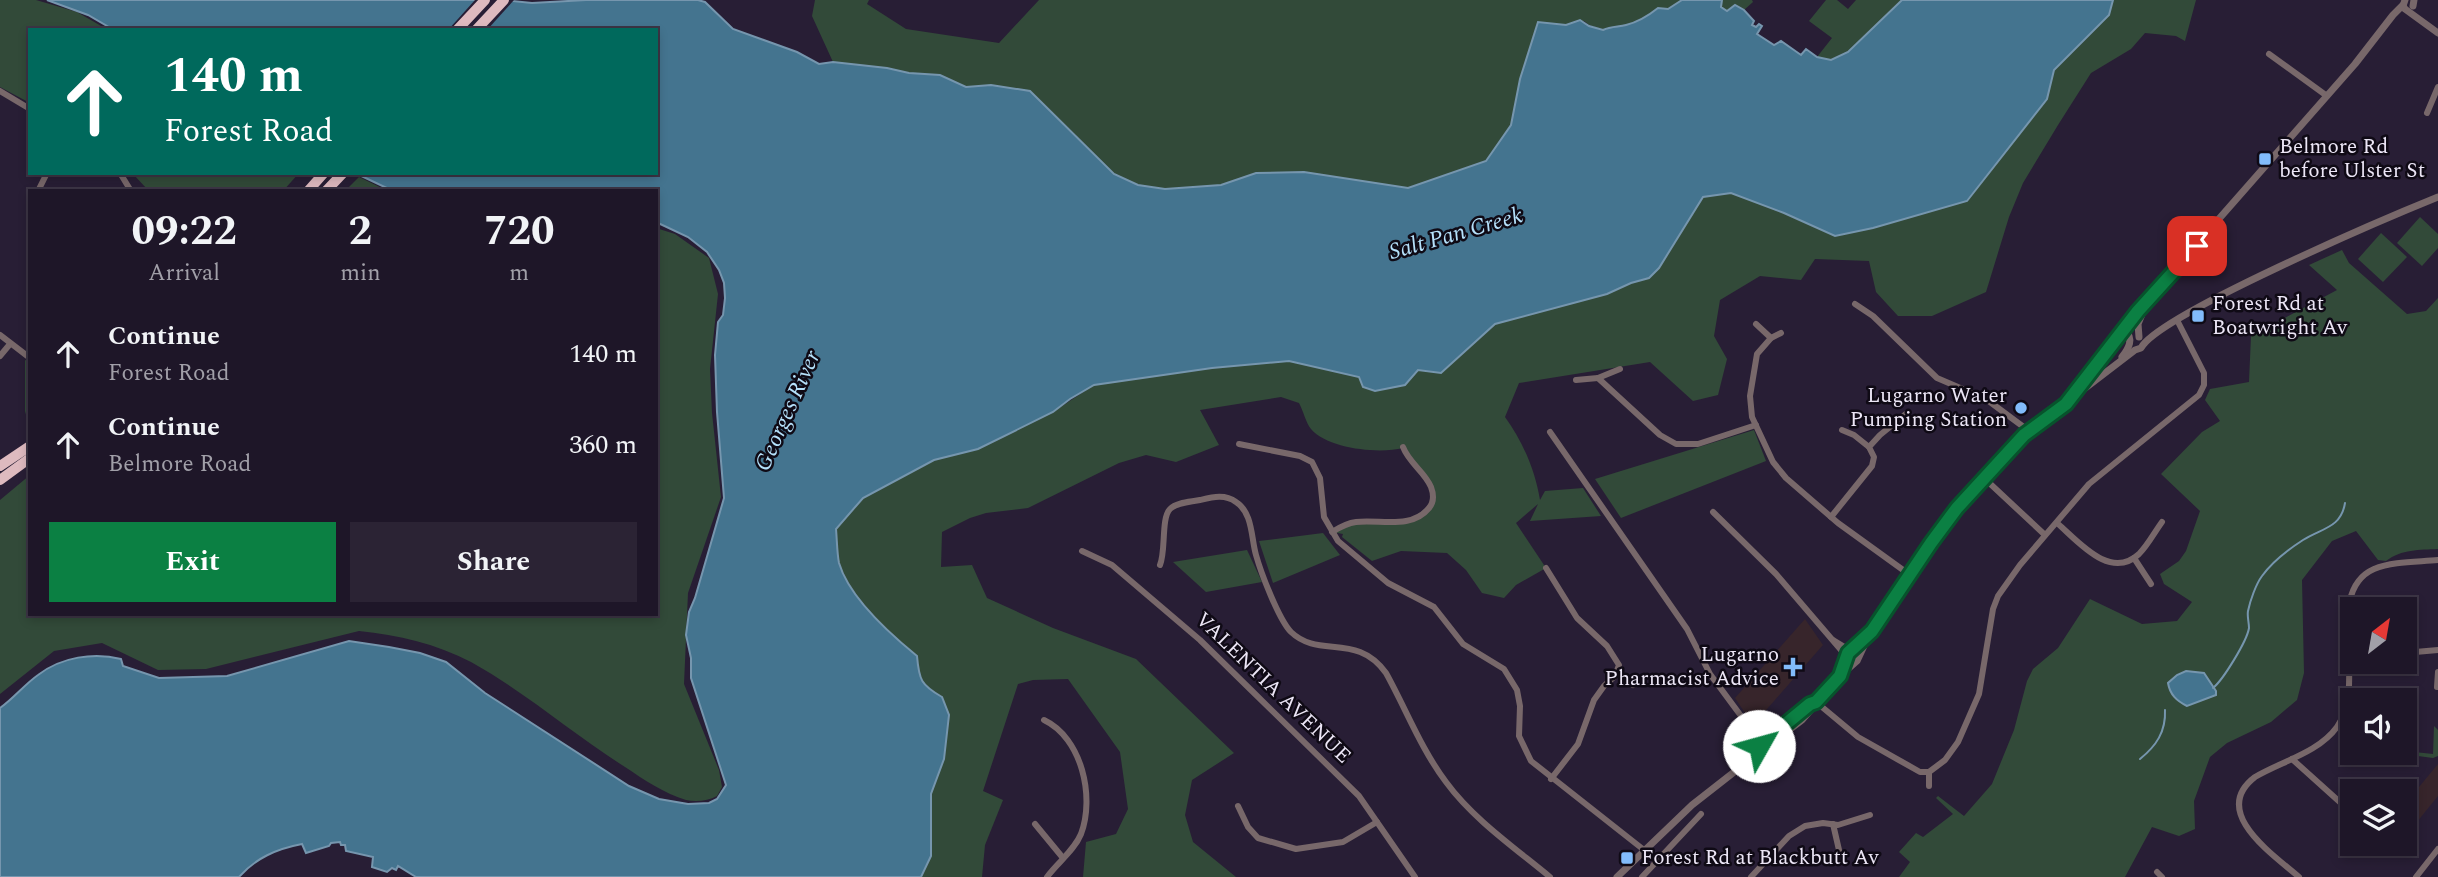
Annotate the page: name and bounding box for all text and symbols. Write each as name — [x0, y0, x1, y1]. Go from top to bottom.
text: 140 m — [164, 39, 303, 114]
icon: ahead — [49, 56, 140, 147]
text: Forest Road — [164, 107, 333, 156]
place label: Belmore Rd before Ulster St — [2279, 131, 2425, 187]
marker: Belmore Rd before Ulster St — [2257, 151, 2273, 167]
water label: Salt Pan Creek — [1385, 198, 1527, 270]
text: 09:22 — [131, 200, 237, 263]
text: 2 — [349, 200, 372, 263]
text: 720 — [484, 200, 555, 263]
pin — [2167, 216, 2227, 276]
icon: arrive — [2178, 227, 2216, 265]
text: Arrival — [148, 256, 220, 291]
text: min — [340, 256, 381, 291]
text: m — [509, 256, 529, 291]
place label: Forest Rd at Boatwright Av — [2212, 288, 2348, 344]
marker: Forest Rd at Boatwright Av — [2190, 308, 2206, 324]
text: Continue — [108, 316, 220, 356]
text: 140 m — [569, 334, 637, 374]
icon: ahead — [49, 335, 87, 373]
water label: Georges River — [746, 344, 831, 477]
text: Forest Road — [108, 356, 230, 391]
place label: Lugarno Water Pumping Station — [1850, 380, 2007, 436]
marker: Lugarno Water Pumping Station — [2013, 400, 2029, 416]
text: Continue — [108, 407, 220, 447]
text: 360 m — [569, 425, 637, 465]
icon: ahead — [49, 426, 87, 464]
text: Belmore Road — [108, 447, 251, 482]
button: Exit — [49, 522, 336, 602]
button: Share — [350, 522, 637, 602]
north arrow — [2340, 597, 2417, 674]
map controls — [2340, 597, 2417, 856]
street label: VALENTIA AVENUE — [1187, 605, 1359, 771]
place label: Lugarno Pharmacist Advice — [1605, 639, 1779, 695]
marker: Lugarno Pharmacist Advice — [1785, 659, 1801, 675]
button: sound — [2340, 688, 2417, 765]
position arrow — [1722, 709, 1796, 783]
button: layers — [2340, 779, 2417, 856]
place label: Forest Rd at Blackbutt Av — [1641, 842, 1879, 874]
marker: Forest Rd at Blackbutt Av — [1619, 850, 1635, 866]

